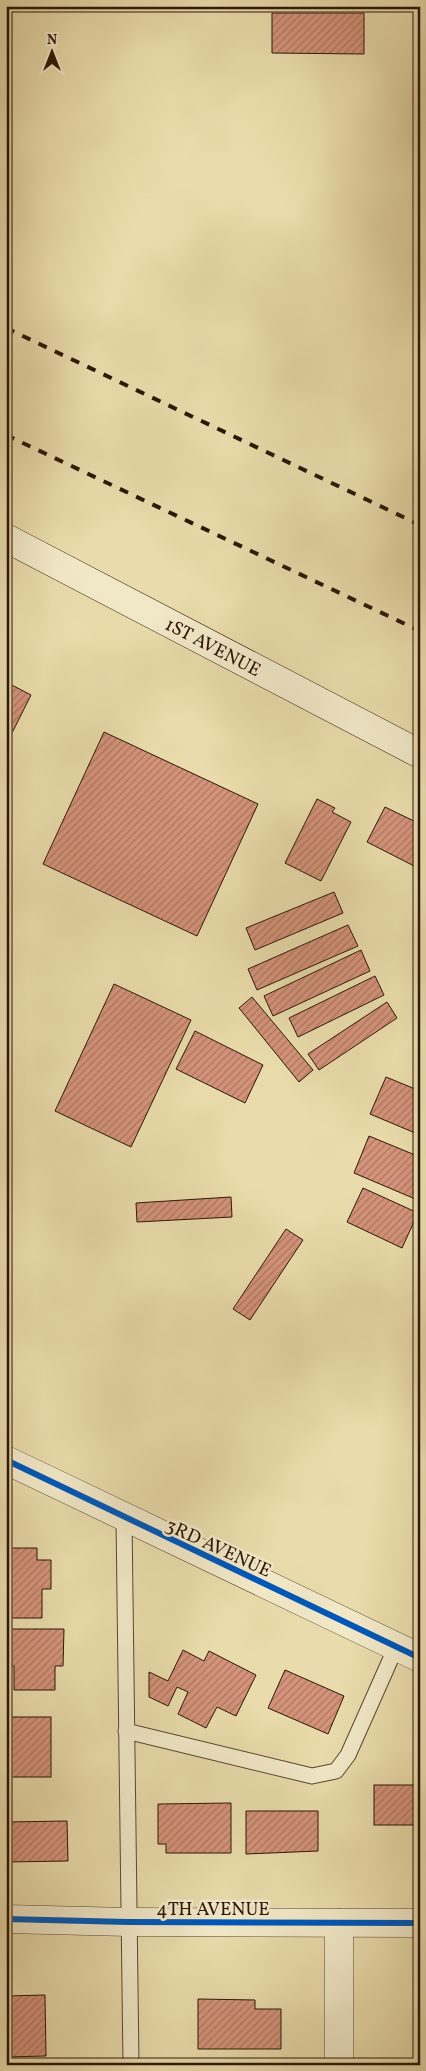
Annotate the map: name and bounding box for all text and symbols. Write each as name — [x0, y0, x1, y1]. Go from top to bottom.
north arrow — [28, 28, 78, 78]
text: N — [47, 31, 57, 50]
street label: 1ST AVENUE — [160, 612, 265, 684]
street label: 3RD AVENUE — [161, 1513, 275, 1585]
street label: 4TH AVENUE — [156, 1897, 270, 1923]

